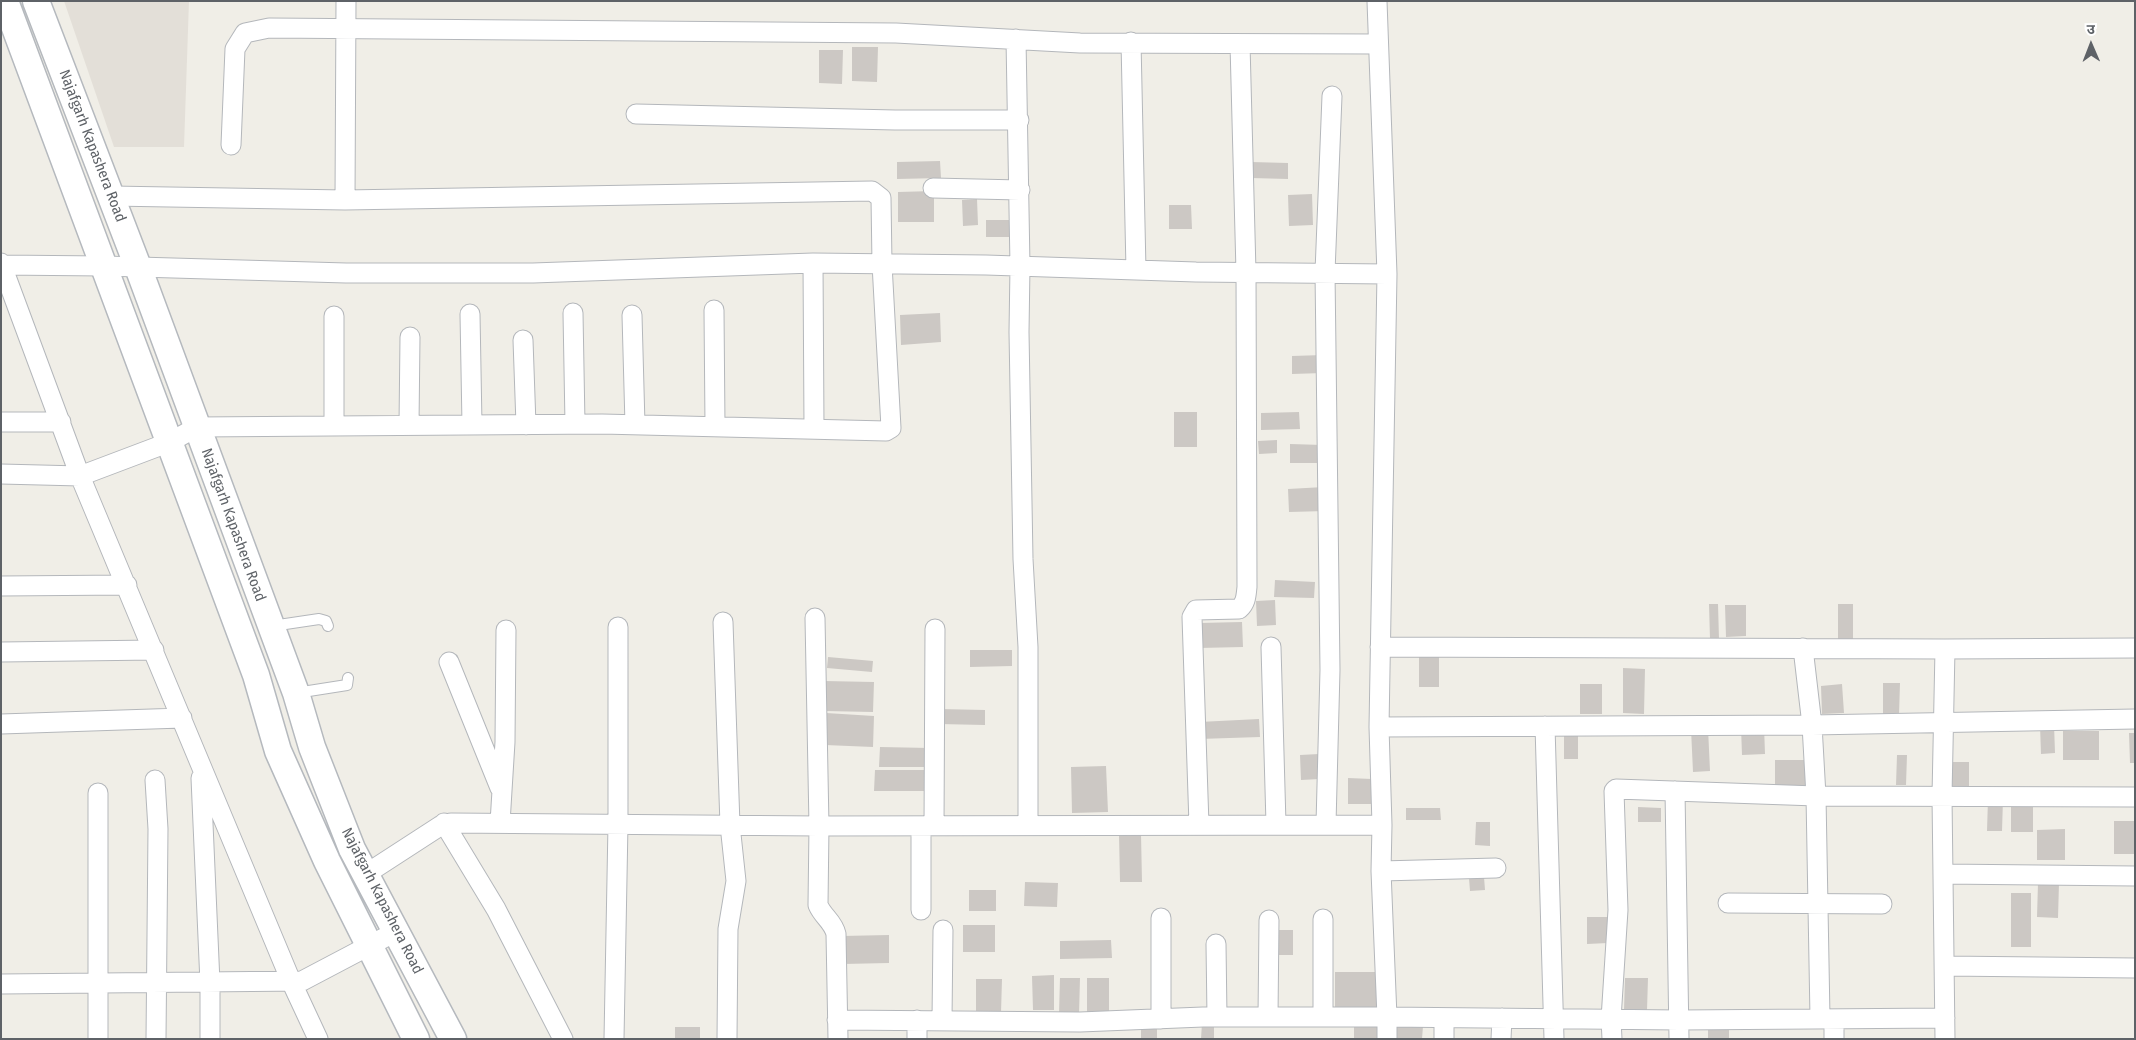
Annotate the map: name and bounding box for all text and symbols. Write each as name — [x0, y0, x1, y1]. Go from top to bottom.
north arrow — [2066, 20, 2116, 70]
text: उ — [2086, 21, 2095, 38]
street label: Najafgarh Kapashera Road — [55, 67, 129, 225]
street label: Najafgarh Kapashera Road — [197, 446, 269, 604]
street label: Najafgarh Kapashera Road — [337, 825, 427, 977]

